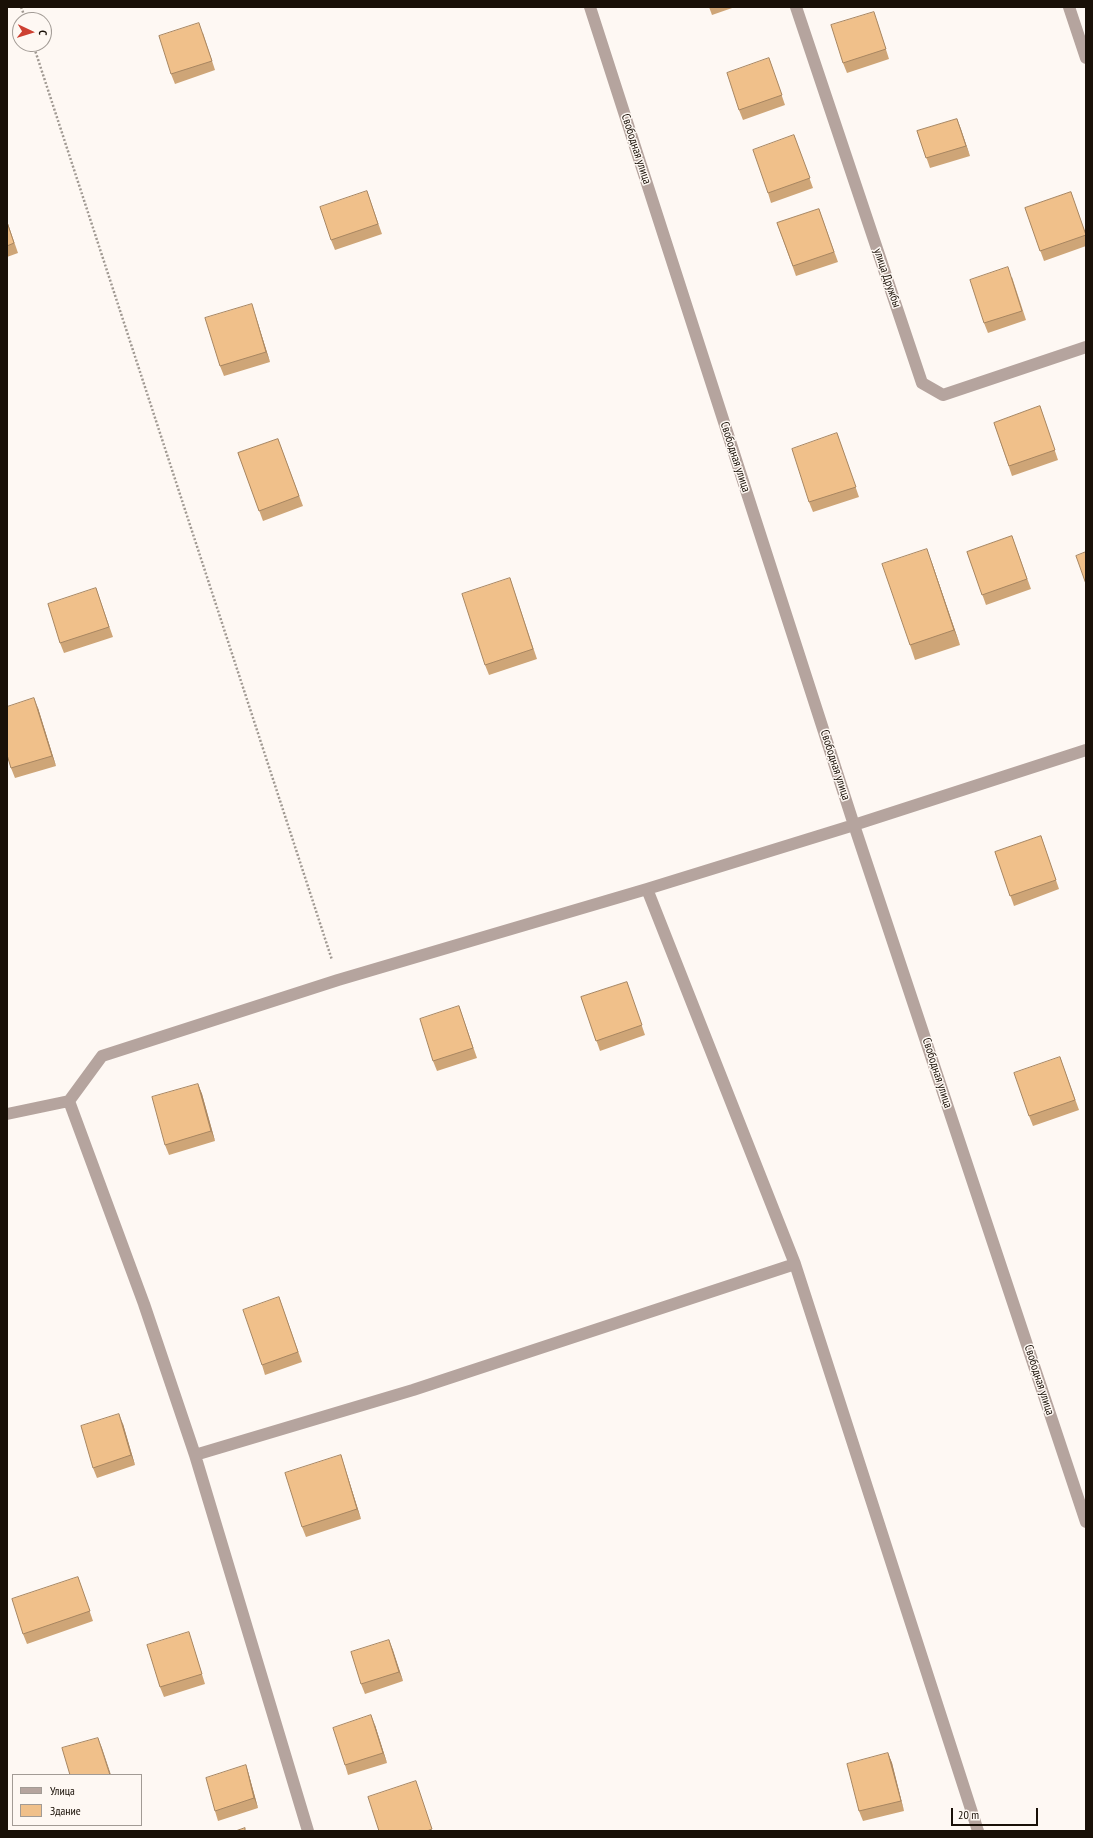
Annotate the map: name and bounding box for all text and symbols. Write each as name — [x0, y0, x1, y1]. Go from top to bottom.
north arrow — [12, 12, 52, 52]
text: С — [36, 30, 50, 36]
street label: Свободная улица — [618, 112, 654, 186]
street label: улица Дружбы — [870, 247, 904, 309]
street label: Свободная улица — [717, 420, 753, 494]
street label: Свободная улица — [817, 728, 853, 802]
street label: Свободная улица — [919, 1036, 955, 1110]
street label: Свободная улица — [1021, 1343, 1057, 1417]
legend — [12, 1774, 142, 1826]
text: Улица — [50, 1783, 75, 1798]
scale bar — [953, 1800, 1040, 1826]
text: Здание — [50, 1803, 81, 1818]
text: 20 m — [958, 1807, 979, 1822]

